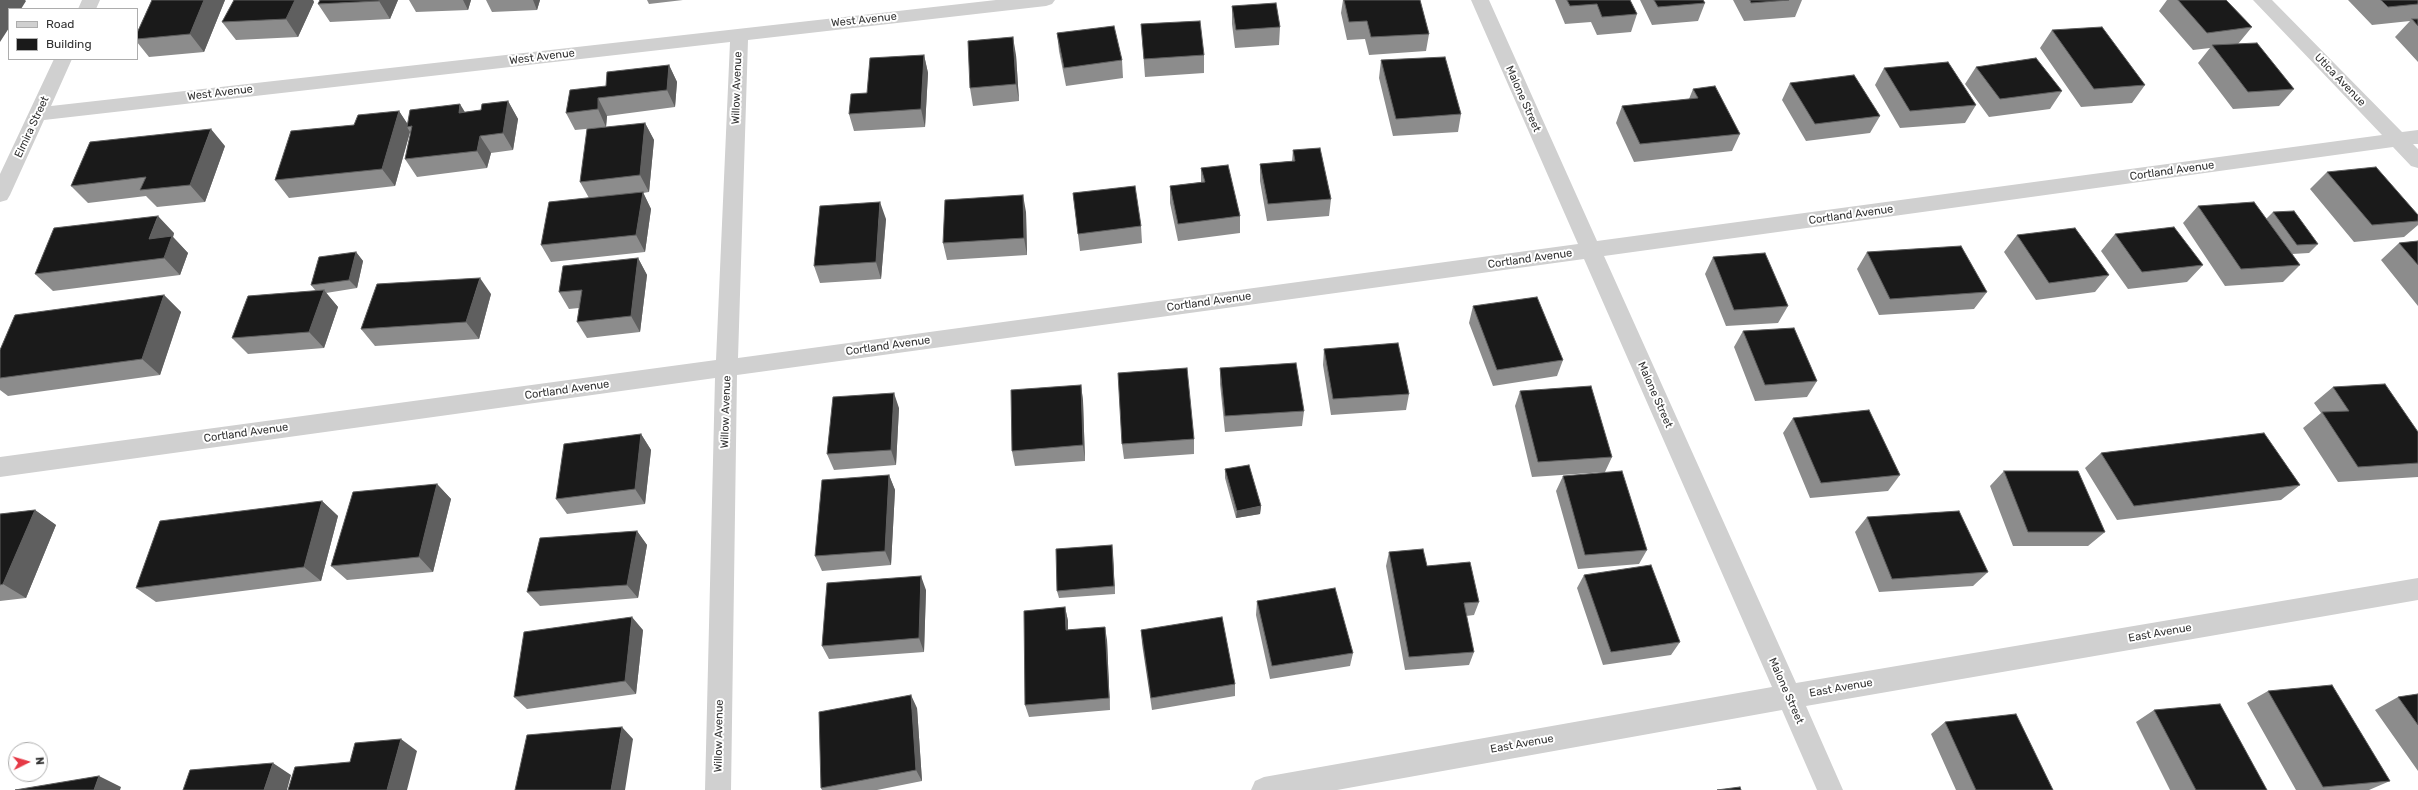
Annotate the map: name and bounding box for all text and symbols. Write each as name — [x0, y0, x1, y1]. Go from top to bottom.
legend — [8, 8, 138, 60]
street label: West Avenue — [831, 10, 897, 30]
text: Road — [46, 17, 74, 31]
text: Building — [46, 37, 92, 51]
street label: West Avenue — [509, 46, 575, 68]
street label: Willow Avenue — [729, 51, 745, 125]
street label: Utica Avenue — [2312, 51, 2368, 109]
street label: Malone Street — [1503, 64, 1543, 134]
street label: West Avenue — [187, 82, 253, 104]
street label: Elmira Street — [12, 94, 52, 160]
street label: Cortland Avenue — [2129, 159, 2215, 183]
street label: Cortland Avenue — [1808, 203, 1894, 227]
street label: Cortland Avenue — [1487, 247, 1573, 271]
street label: Cortland Avenue — [1166, 290, 1252, 314]
street label: Cortland Avenue — [845, 334, 931, 358]
street label: Malone Street — [1635, 360, 1675, 430]
street label: Willow Avenue — [718, 375, 734, 449]
street label: Cortland Avenue — [524, 378, 610, 402]
street label: Cortland Avenue — [203, 421, 289, 445]
street label: East Avenue — [2127, 621, 2193, 645]
street label: Malone Street — [1766, 656, 1806, 726]
street label: East Avenue — [1808, 676, 1874, 700]
street label: Willow Avenue — [712, 699, 726, 773]
street label: East Avenue — [1489, 732, 1555, 756]
north arrow — [8, 742, 48, 782]
text: N — [33, 756, 46, 766]

